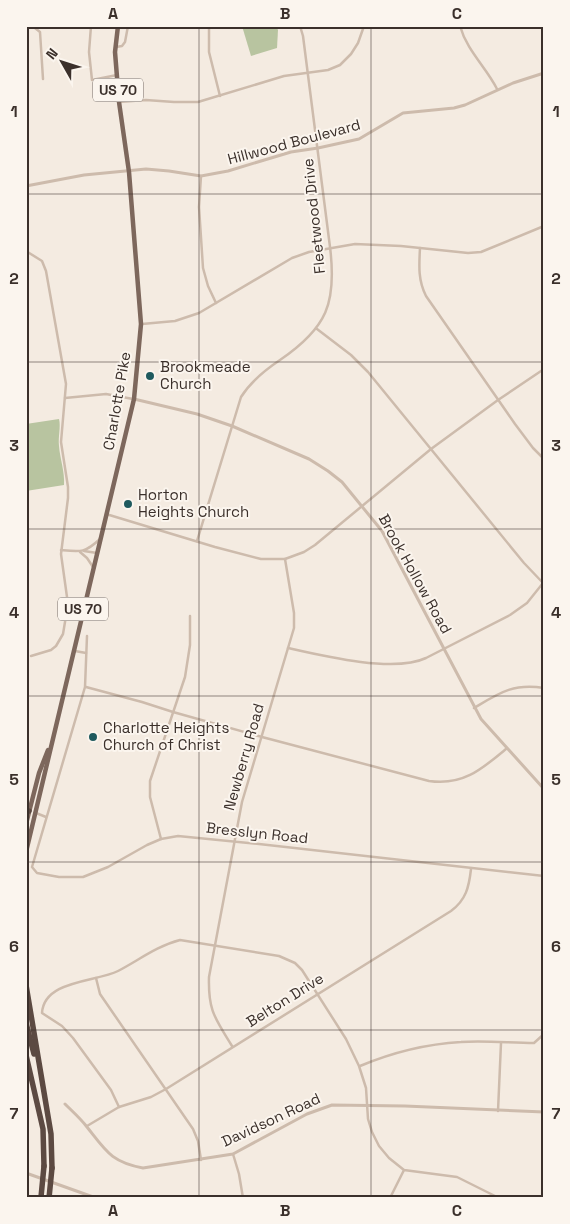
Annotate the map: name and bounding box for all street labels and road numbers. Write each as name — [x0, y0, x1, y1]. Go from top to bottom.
road number: US 70 — [93, 78, 143, 102]
street label: Hillwood Boulevard — [225, 115, 362, 168]
street label: Fleetwood Drive — [298, 157, 329, 275]
street label: Charlotte Pike — [98, 350, 135, 452]
street label: Brook Hollow Road — [375, 511, 456, 637]
road number: US 70 — [58, 598, 108, 620]
street label: Newberry Road — [219, 701, 268, 813]
street label: Bresslyn Road — [205, 818, 309, 847]
street label: Belton Drive — [243, 968, 327, 1031]
street label: Davidson Road — [218, 1088, 323, 1151]

